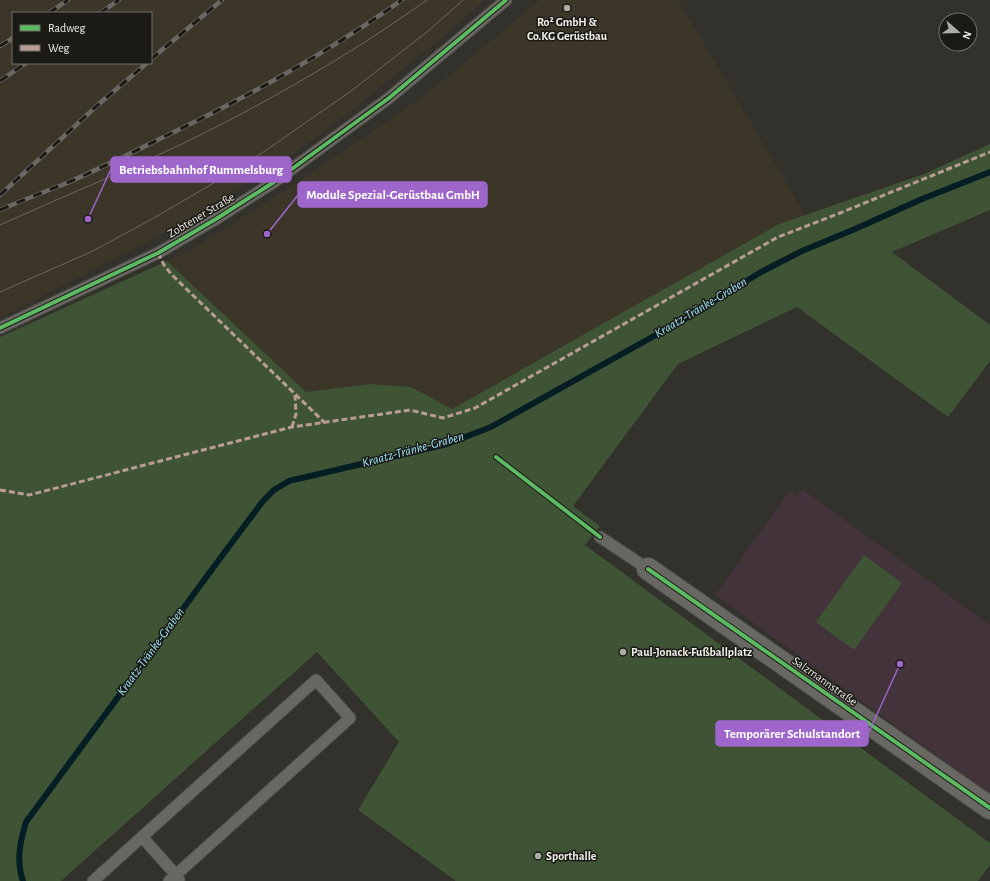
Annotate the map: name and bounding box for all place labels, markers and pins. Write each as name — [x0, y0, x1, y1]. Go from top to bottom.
marker: Ro² GmbH & Co.KG Gerüstbau — [562, 3, 572, 13]
place label: Ro² GmbH & Co.KG Gerüstbau — [527, 16, 608, 42]
callout: Betriebsbahnhof Rummelsburg — [111, 157, 291, 182]
callout: Module Spezial-Gerüstbau GmbH — [298, 182, 487, 207]
place label: Paul-Jonack-Fußballplatz — [631, 646, 752, 658]
marker: Paul-Jonack-Fußballplatz — [618, 647, 628, 657]
callout: Temporärer Schulstandort — [716, 721, 868, 746]
place label: Sporthalle — [546, 850, 597, 862]
marker: Sporthalle — [533, 851, 543, 861]

